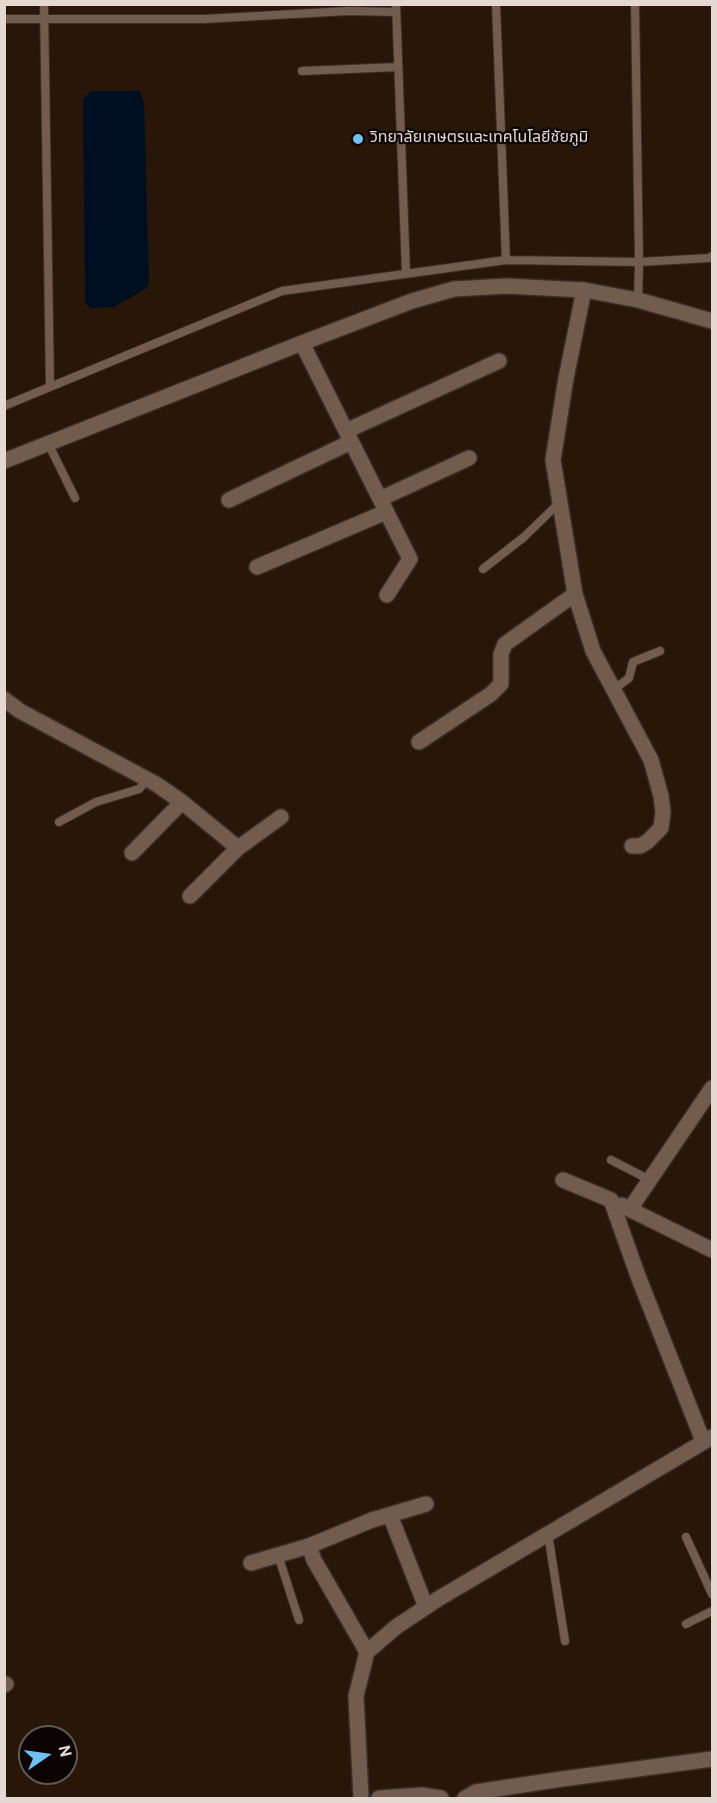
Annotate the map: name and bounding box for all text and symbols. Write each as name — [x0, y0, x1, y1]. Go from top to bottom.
place label: วิทยาลัยเกษตรและเทคโนโลยีชัยภูมิ — [370, 129, 588, 149]
marker: วิทยาลัยเกษตรและเทคโนโลยีชัยภูมิ — [351, 132, 365, 146]
north arrow — [18, 1725, 78, 1785]
text: N — [53, 1744, 75, 1759]

